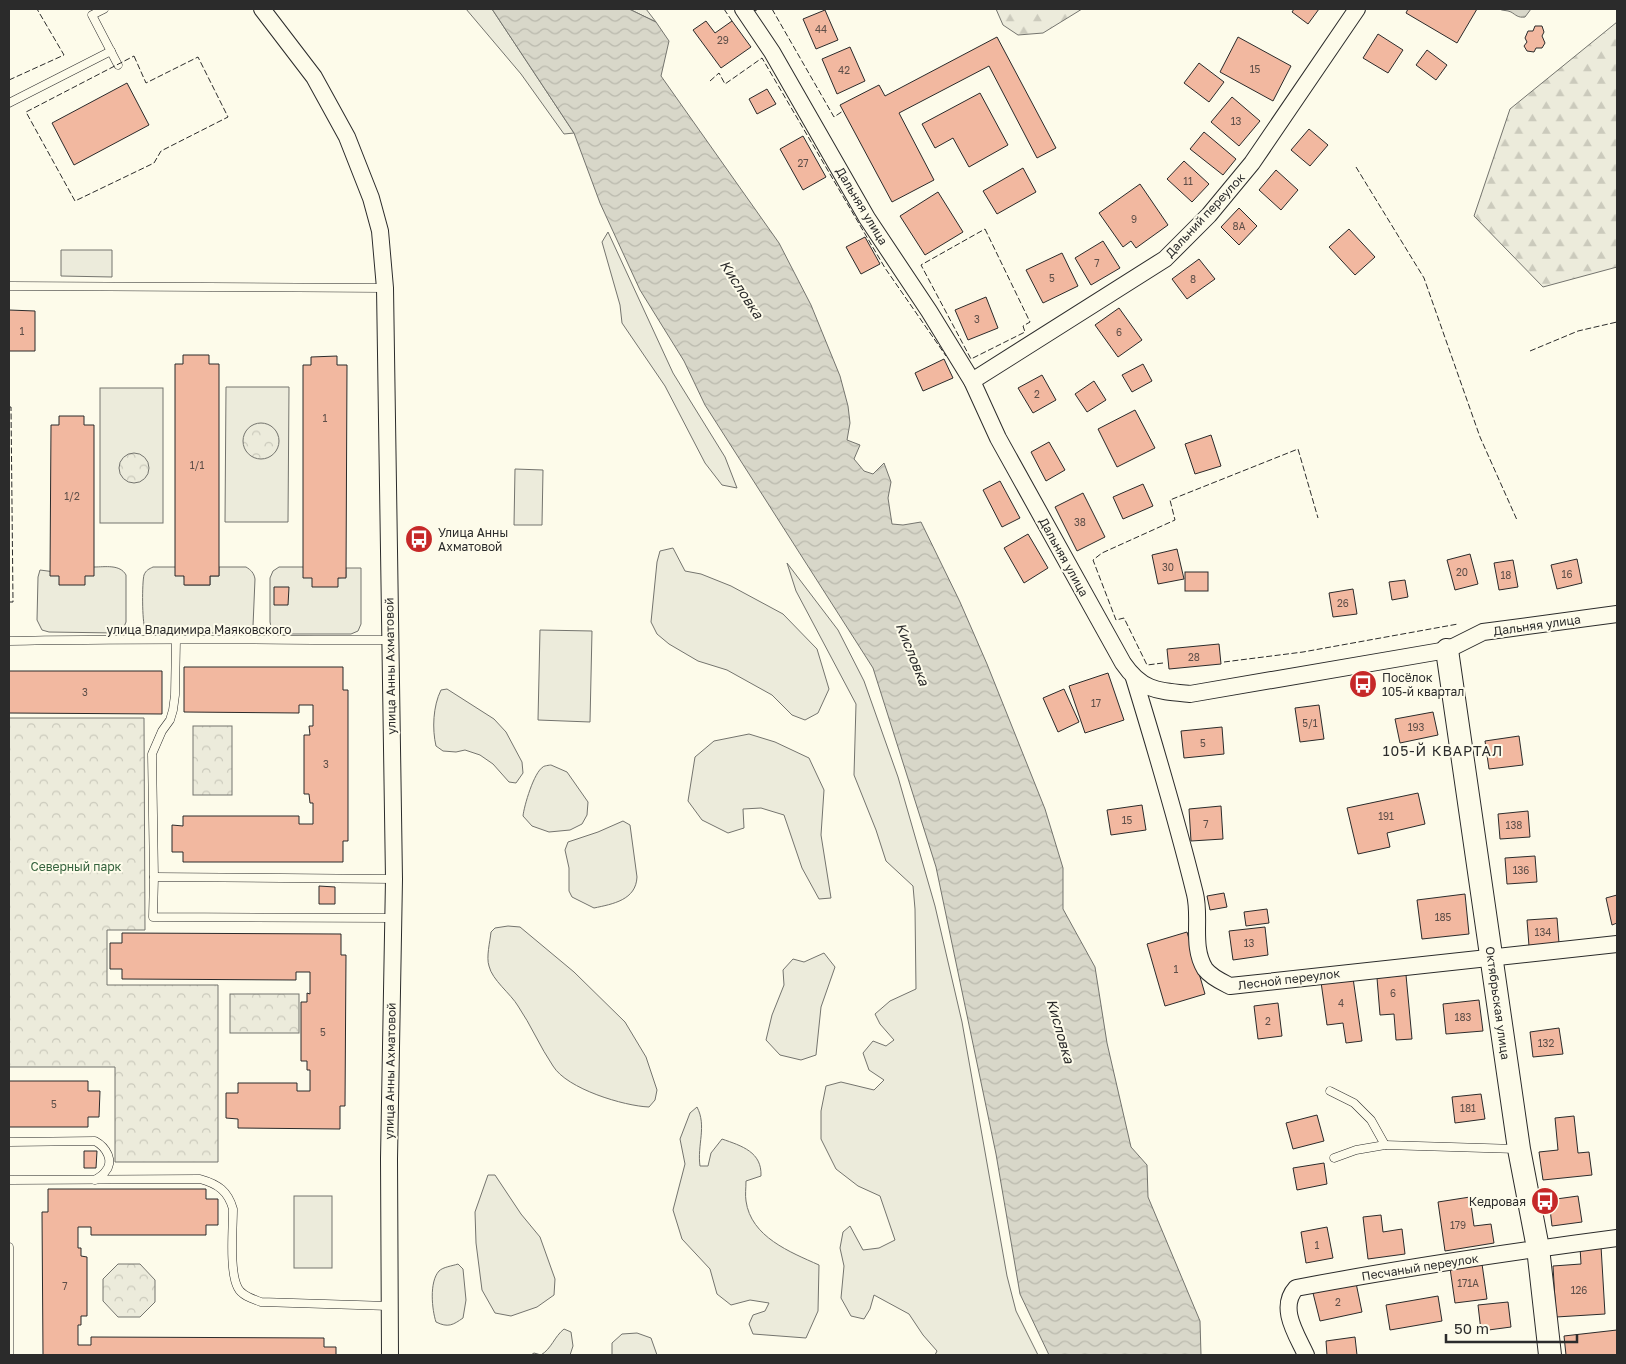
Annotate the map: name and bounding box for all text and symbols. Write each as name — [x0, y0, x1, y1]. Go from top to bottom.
house number: 44 — [815, 23, 827, 35]
house number: 29 — [717, 34, 729, 46]
house number: 15 — [1250, 63, 1261, 75]
house number: 42 — [838, 64, 850, 76]
house number: 13 — [1231, 115, 1241, 127]
house number: 27 — [797, 157, 809, 169]
street label: Дальняя улица — [833, 164, 891, 248]
street label: Дальний переулок — [1162, 170, 1248, 260]
house number: 11 — [1183, 175, 1193, 187]
house number: 9 — [1131, 213, 1137, 225]
house number: 8А — [1233, 220, 1246, 232]
water label: Кисловка — [717, 257, 768, 322]
house number: 7 — [1094, 257, 1100, 269]
house number: 5 — [1049, 272, 1055, 284]
house number: 8 — [1190, 273, 1196, 285]
house number: 3 — [974, 313, 980, 325]
house number: 1 — [20, 325, 25, 337]
house number: 6 — [1116, 326, 1122, 338]
house number: 2 — [1034, 388, 1040, 400]
house number: 1 — [323, 412, 328, 424]
house number: 1/1 — [190, 459, 204, 471]
house number: 1/2 — [64, 490, 80, 502]
street label: Дальняя улица — [1036, 515, 1092, 599]
house number: 38 — [1074, 516, 1086, 528]
bus stop icon: Улица Анны Ахматовой — [404, 524, 434, 554]
place label: Улица Анны Ахматовой — [438, 525, 508, 554]
house number: 30 — [1162, 561, 1174, 573]
house number: 20 — [1456, 566, 1468, 578]
house number: 16 — [1562, 568, 1572, 580]
house number: 18 — [1501, 569, 1511, 581]
street label: улица Анны Ахматовой — [381, 597, 399, 735]
house number: 26 — [1337, 597, 1349, 609]
street label: Дальняя улица — [1492, 611, 1582, 639]
water label: Кисловка — [893, 620, 934, 689]
street label: улица Владимира Маяковского — [106, 622, 292, 637]
house number: 28 — [1188, 651, 1200, 663]
bus stop icon: Посёлок 105-й квартал — [1348, 669, 1378, 699]
place label: Посёлок 105-й квартал — [1382, 670, 1464, 699]
house number: 3 — [82, 686, 88, 698]
house number: 17 — [1091, 697, 1101, 709]
house number: 5/1 — [1302, 717, 1318, 729]
house number: 193 — [1408, 721, 1425, 733]
house number: 5 — [1200, 737, 1206, 749]
district label: 105-Й КВАРТАЛ — [1383, 742, 1503, 759]
house number: 3 — [323, 758, 329, 770]
house number: 191 — [1378, 810, 1394, 822]
house number: 15 — [1122, 814, 1133, 826]
house number: 7 — [1203, 818, 1209, 830]
house number: 138 — [1506, 819, 1522, 831]
park label: Северный парк — [31, 859, 122, 874]
house number: 136 — [1513, 864, 1529, 876]
house number: 185 — [1435, 911, 1452, 923]
house number: 134 — [1535, 926, 1551, 938]
house number: 13 — [1244, 937, 1254, 949]
street label: Октябрьская улица — [1483, 945, 1513, 1061]
house number: 1 — [1174, 963, 1179, 975]
street label: Лесной переулок — [1237, 965, 1341, 993]
house number: 6 — [1390, 987, 1396, 999]
water label: Кисловка — [1044, 997, 1079, 1066]
house number: 4 — [1338, 997, 1344, 1009]
street label: улица Анны Ахматовой — [381, 1002, 399, 1140]
house number: 183 — [1455, 1011, 1472, 1023]
house number: 2 — [1265, 1015, 1271, 1027]
house number: 5 — [320, 1026, 326, 1038]
house number: 132 — [1538, 1037, 1554, 1049]
house number: 5 — [51, 1098, 57, 1110]
house number: 181 — [1460, 1102, 1476, 1114]
bus stop icon: Кедровая — [1530, 1186, 1560, 1216]
place label: Кедровая — [1469, 1194, 1526, 1209]
house number: 179 — [1450, 1219, 1466, 1231]
house number: 1 — [1315, 1239, 1320, 1251]
street label: Песчаный переулок — [1360, 1250, 1480, 1284]
house number: 171А — [1457, 1277, 1479, 1289]
house number: 7 — [62, 1280, 68, 1292]
house number: 126 — [1571, 1284, 1587, 1296]
house number: 2 — [1335, 1296, 1341, 1308]
scale bar — [1446, 1312, 1577, 1344]
text: 50 m — [1454, 1319, 1489, 1337]

